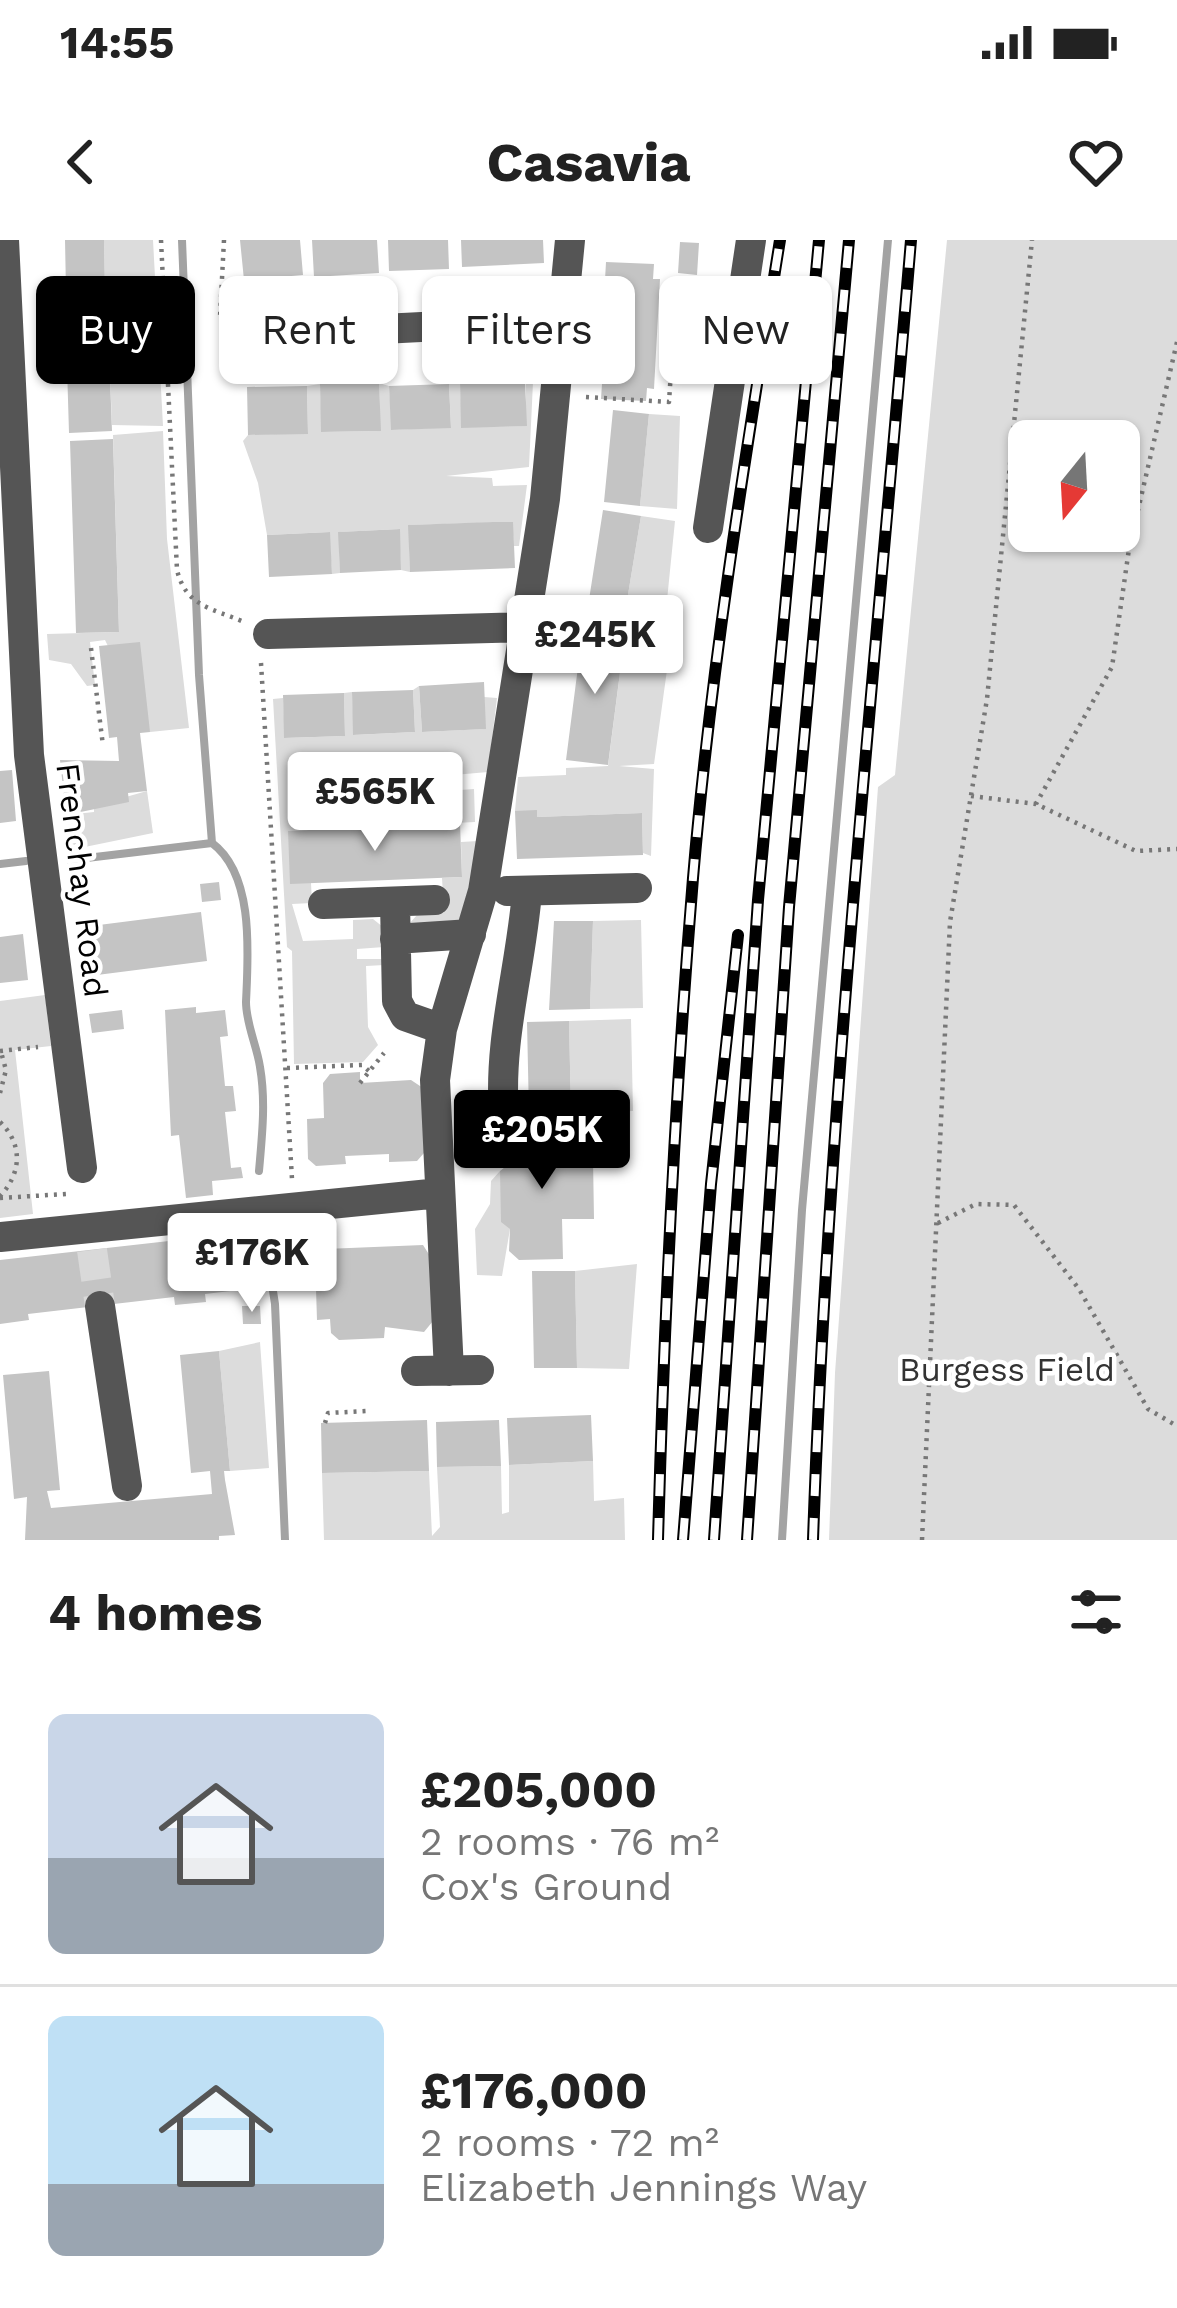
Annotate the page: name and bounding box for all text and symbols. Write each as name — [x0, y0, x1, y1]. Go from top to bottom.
text: 14:55 — [60, 16, 175, 69]
icon: back — [48, 129, 114, 195]
icon: heart — [1063, 129, 1129, 195]
text: Casavia — [486, 131, 691, 194]
chip: Buy — [36, 276, 195, 384]
chip: Rent — [219, 276, 398, 384]
chip: Filters — [422, 276, 635, 384]
chip: New — [659, 276, 832, 384]
north arrow — [1008, 420, 1140, 552]
map controls — [1008, 420, 1140, 552]
pin: £245K — [511, 595, 679, 697]
text: £245K — [534, 611, 656, 656]
pin: £565K — [291, 752, 459, 854]
street label: Frenchay Road — [48, 761, 116, 999]
text: £565K — [315, 768, 435, 813]
pin: £205K — [458, 1090, 626, 1192]
text: £205K — [481, 1106, 603, 1151]
pin: £176K — [168, 1213, 336, 1315]
text: £176K — [195, 1229, 309, 1274]
park label: Burgess Field — [899, 1350, 1115, 1389]
icon: filters — [1063, 1579, 1129, 1645]
text: 4 homes — [48, 1583, 262, 1642]
text: £205,000 — [420, 1760, 657, 1819]
icon: home — [144, 1762, 288, 1906]
text: 2 rooms · 76 m² — [420, 1819, 719, 1864]
text: Cox's Ground — [420, 1864, 672, 1909]
text: £176,000 — [420, 2061, 648, 2120]
icon: home — [144, 2064, 288, 2208]
text: 2 rooms · 72 m² — [420, 2120, 719, 2165]
text: Elizabeth Jennings Way — [420, 2165, 867, 2210]

